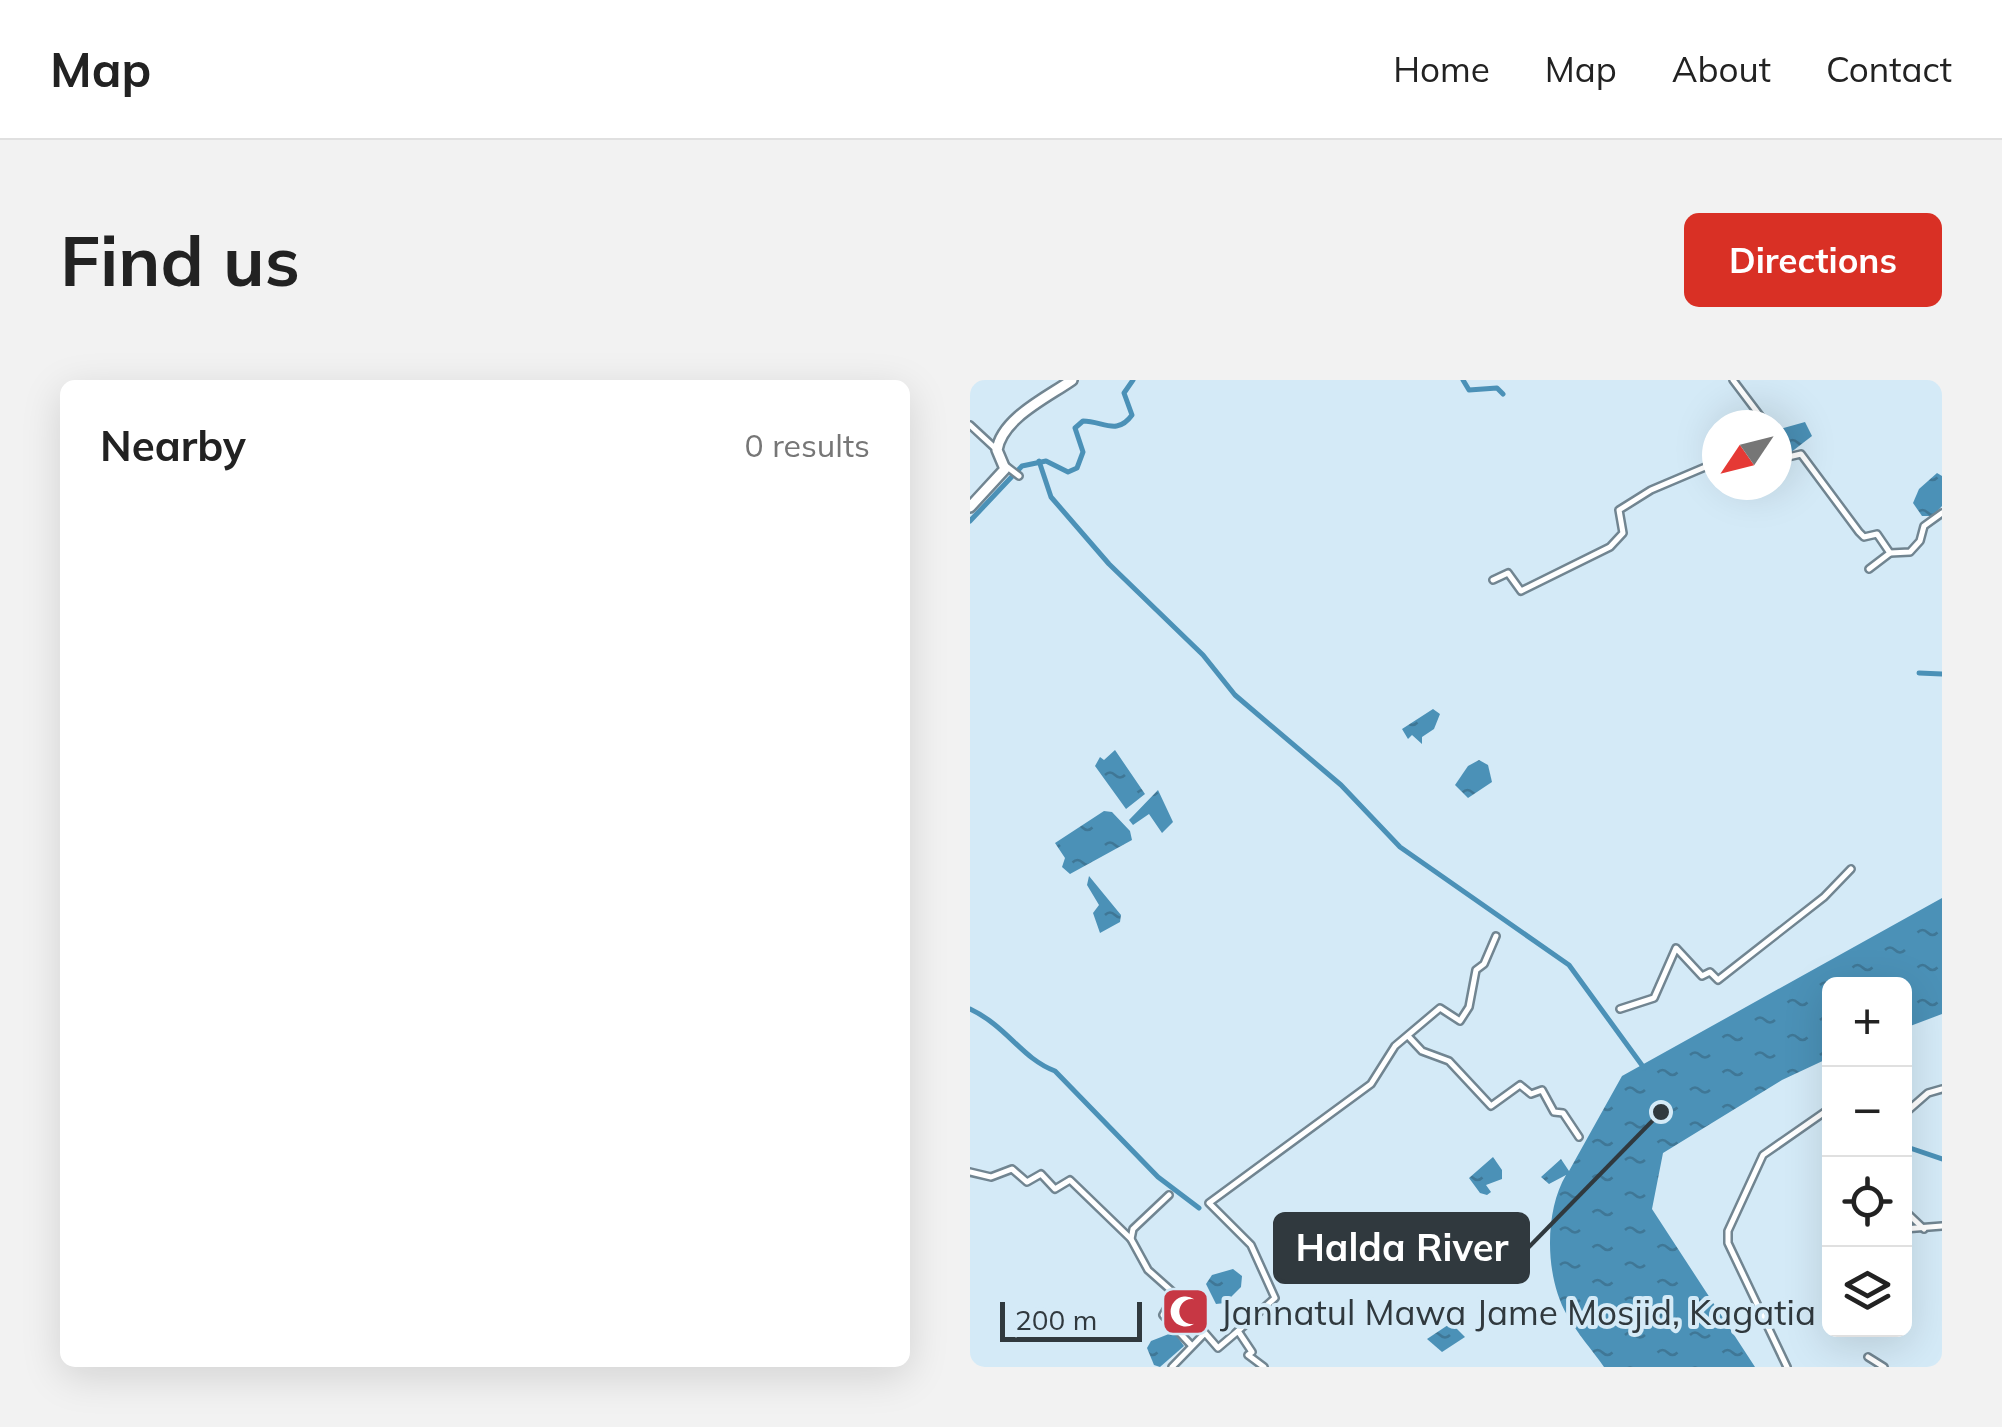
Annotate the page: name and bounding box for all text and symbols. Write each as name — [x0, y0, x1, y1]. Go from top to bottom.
text: Map — [50, 39, 151, 99]
text: Home — [1393, 47, 1490, 91]
text: Map — [1545, 47, 1617, 91]
text: About — [1672, 47, 1771, 91]
text: Contact — [1826, 47, 1952, 91]
button: Directions — [1684, 213, 1942, 307]
text: Find us — [60, 216, 300, 304]
north arrow — [1702, 410, 1792, 500]
text: Nearby — [100, 419, 246, 472]
text: 0 results — [745, 425, 870, 465]
map controls — [1822, 977, 1912, 1337]
button: + — [1822, 977, 1912, 1067]
button: − — [1822, 1067, 1912, 1157]
button: locate — [1822, 1157, 1912, 1247]
callout: Halda River — [1275, 1214, 1528, 1282]
text: Halda River — [1295, 1223, 1509, 1271]
button: layers — [1822, 1247, 1912, 1337]
mosque icon: Jannatul Mawa Jame Mosjid, Kagatia — [1159, 1286, 1211, 1338]
place label: Jannatul Mawa Jame Mosjid, Kagatia — [1220, 1290, 1816, 1334]
scale bar — [1000, 1297, 1142, 1341]
text: 200 m — [1015, 1302, 1097, 1337]

